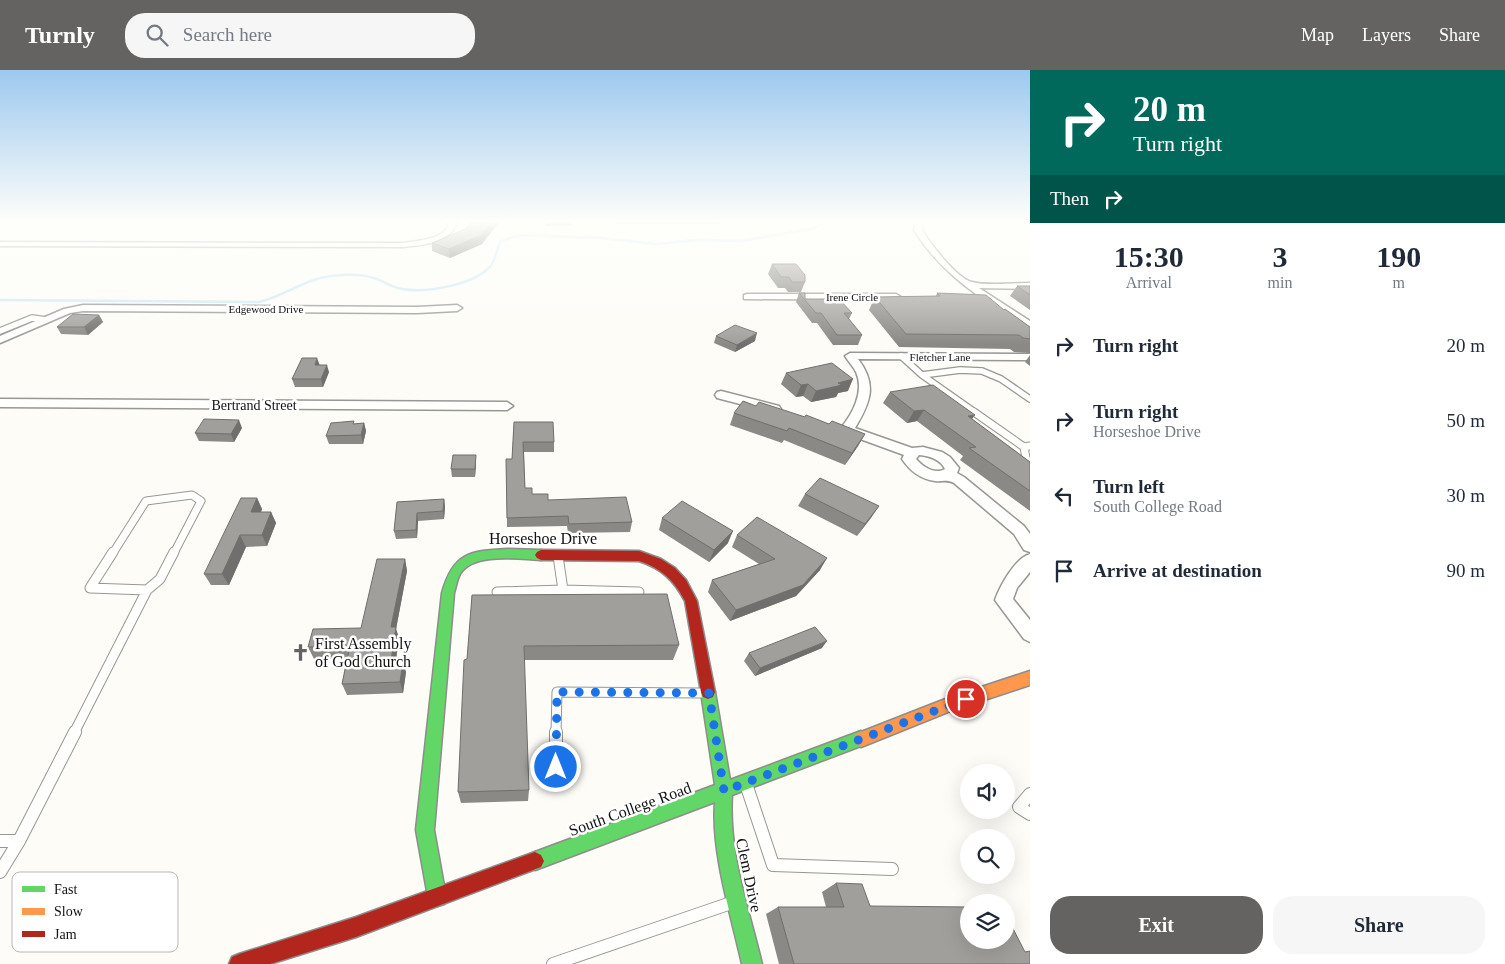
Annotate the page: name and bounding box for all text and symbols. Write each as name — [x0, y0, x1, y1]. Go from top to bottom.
search box — [125, 13, 475, 58]
icon: search — [143, 21, 171, 49]
text: Turnly — [25, 22, 95, 48]
text: Search here — [183, 24, 272, 45]
text: Map — [1301, 25, 1334, 45]
text: Layers — [1362, 25, 1411, 45]
text: Share — [1439, 25, 1480, 45]
icon: right — [1050, 90, 1115, 155]
text: 20 m — [1133, 90, 1206, 129]
text: Turn right — [1133, 131, 1222, 156]
icon: right — [1099, 185, 1127, 213]
text: Then — [1050, 188, 1089, 209]
text: 15:30 — [1114, 240, 1184, 273]
text: 3 — [1272, 240, 1287, 273]
text: 190 — [1376, 240, 1421, 273]
text: Arrival — [1126, 274, 1172, 291]
text: min — [1268, 274, 1292, 291]
text: m — [1392, 274, 1405, 291]
street label: Irene Circle — [826, 291, 878, 303]
street label: Edgewood Drive — [229, 303, 304, 315]
icon: right — [1050, 332, 1078, 360]
text: Turn right — [1093, 335, 1178, 356]
text: 20 m — [1446, 335, 1485, 356]
street label: Fletcher Lane — [910, 351, 971, 363]
street label: Bertrand Street — [211, 398, 297, 413]
text: Turn right — [1093, 401, 1178, 422]
icon: right — [1050, 407, 1078, 435]
text: 50 m — [1446, 410, 1485, 431]
text: Horseshoe Drive — [1093, 423, 1201, 440]
text: Turn left — [1093, 476, 1165, 497]
icon: left — [1050, 482, 1078, 510]
text: 30 m — [1446, 485, 1485, 506]
text: South College Road — [1093, 498, 1222, 515]
street label: Horseshoe Drive — [489, 530, 597, 547]
icon: arrive — [1050, 557, 1078, 585]
text: Arrive at destination — [1093, 560, 1262, 581]
text: 90 m — [1446, 560, 1485, 581]
place label: First Assembly of God Church — [315, 635, 411, 670]
church icon: First Assembly of God Church — [291, 642, 311, 662]
pin — [945, 678, 987, 720]
icon: arrive — [952, 685, 980, 713]
position arrow — [529, 740, 581, 792]
map controls — [960, 764, 1015, 949]
button: sound — [960, 764, 1015, 819]
street label: South College Road — [567, 779, 694, 840]
button: search — [960, 829, 1015, 884]
street label: Clem Drive — [733, 837, 765, 913]
legend — [12, 872, 178, 952]
text: Fast — [54, 882, 77, 897]
button: layers — [960, 894, 1015, 949]
button: Exit — [1050, 896, 1263, 954]
button: Share — [1273, 896, 1485, 954]
text: Slow — [54, 904, 84, 919]
text: Jam — [54, 927, 77, 942]

